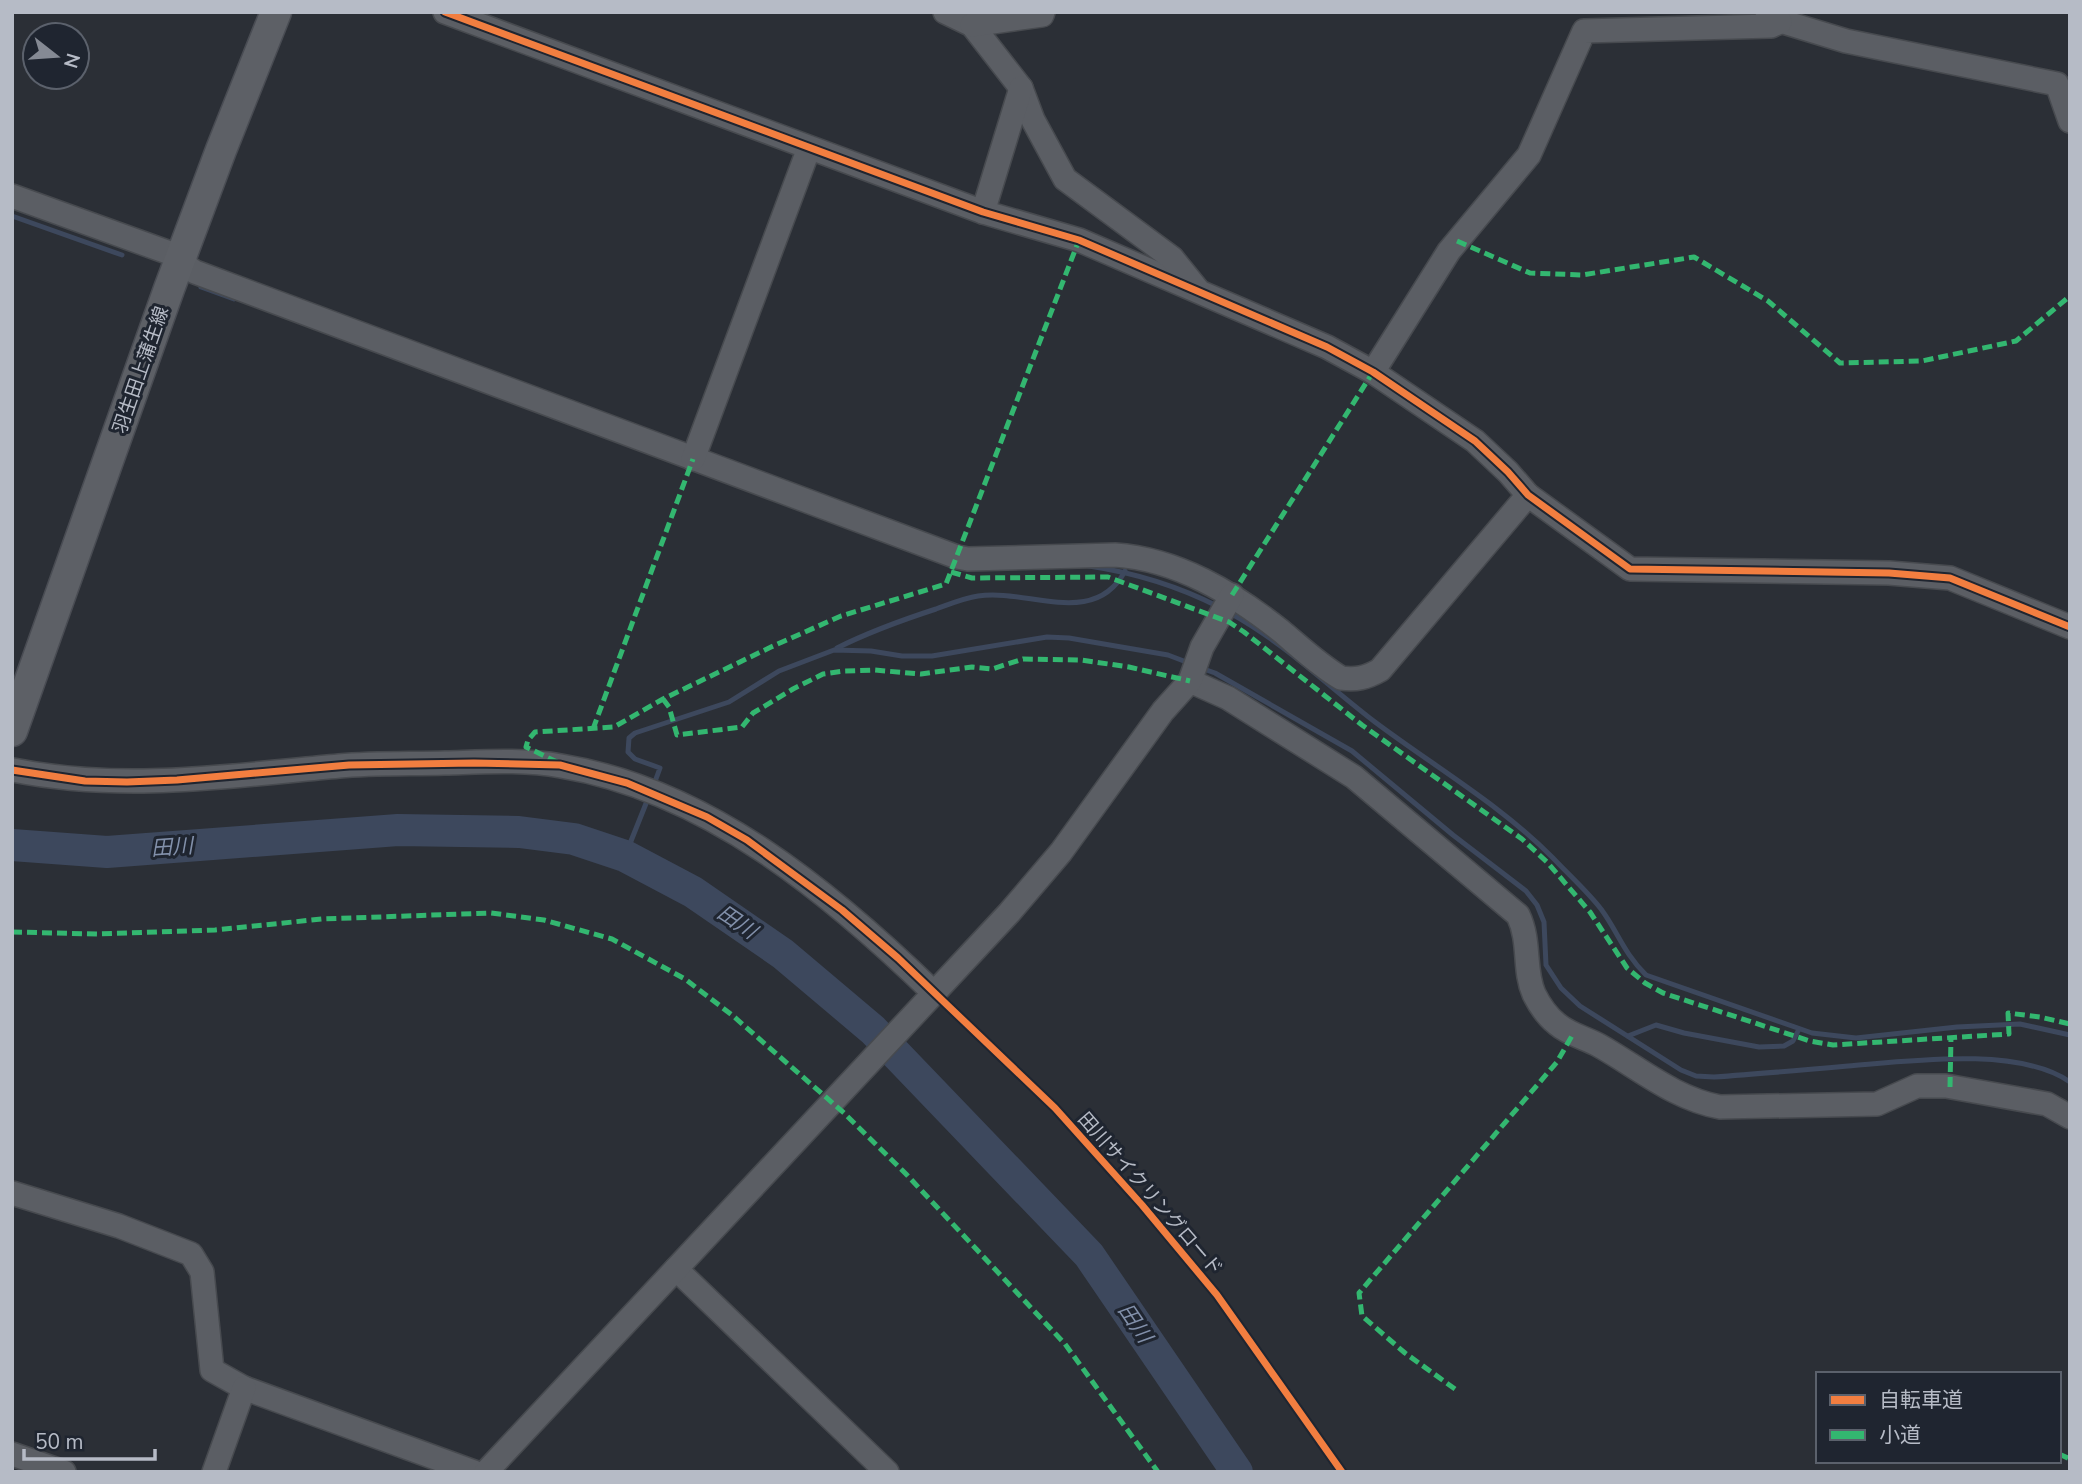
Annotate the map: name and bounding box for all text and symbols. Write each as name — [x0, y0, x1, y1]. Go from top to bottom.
north arrow — [21, 21, 91, 91]
text: N — [57, 50, 86, 71]
street label: 羽生田上蒲生線 — [107, 303, 175, 437]
water label: 田川 — [150, 831, 196, 862]
water label: 田川 — [712, 899, 764, 946]
street label: 田川サイクリングロード — [1072, 1107, 1228, 1281]
water label: 田川 — [1112, 1298, 1159, 1350]
legend — [1816, 1372, 2061, 1463]
text: 自転車道 — [1879, 1386, 1963, 1414]
scale bar — [24, 1418, 156, 1462]
text: 小道 — [1879, 1421, 1921, 1449]
text: 50 m — [35, 1428, 84, 1456]

